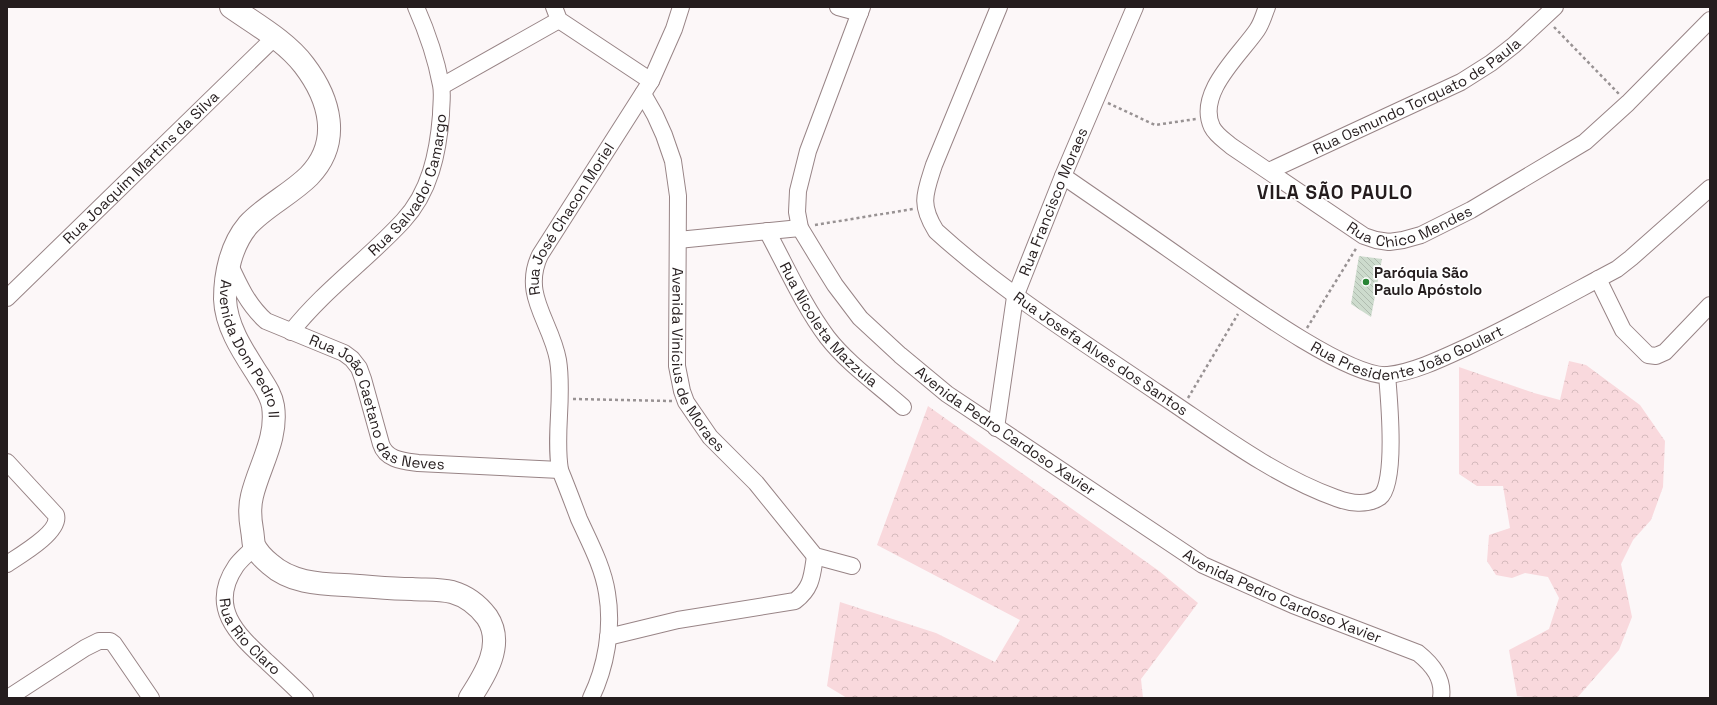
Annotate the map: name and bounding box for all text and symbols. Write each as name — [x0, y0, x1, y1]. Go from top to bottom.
street label: Rua Osmundo Torquato de Paula — [1310, 33, 1525, 158]
street label: Rua Joaquim Martins da Silva — [58, 87, 223, 248]
street label: Rua Salvador Camargo — [364, 113, 450, 260]
street label: Rua Francisco Moraes — [1014, 125, 1092, 278]
street label: Rua José Chacon Moriel — [524, 139, 618, 297]
district label: VILA SÃO PAULO — [1257, 180, 1413, 205]
street label: Rua Chico Mendes — [1343, 201, 1475, 251]
street label: Rua Nicoleta Mazzula — [776, 259, 882, 391]
place label: Paróquia São Paulo Apóstolo — [1374, 263, 1482, 299]
street label: Avenida Vinícius de Moraes — [668, 267, 729, 456]
marker: Paróquia São Paulo Apóstolo — [1361, 277, 1371, 287]
street label: Avenida Dom Pedro II — [216, 279, 284, 418]
street label: Rua Josefa Alves dos Santos — [1010, 287, 1192, 420]
street label: Rua Presidente João Goulart — [1305, 318, 1511, 350]
text: Rua Presidente João Goulart — [1308, 321, 1506, 384]
street label: Rua João Caetano das Neves — [307, 330, 445, 473]
street label: Avenida Pedro Cardoso Xavier — [912, 362, 1099, 499]
street label: Avenida Pedro Cardoso Xavier — [1179, 544, 1384, 647]
street label: Rua Rio Claro — [215, 597, 285, 679]

